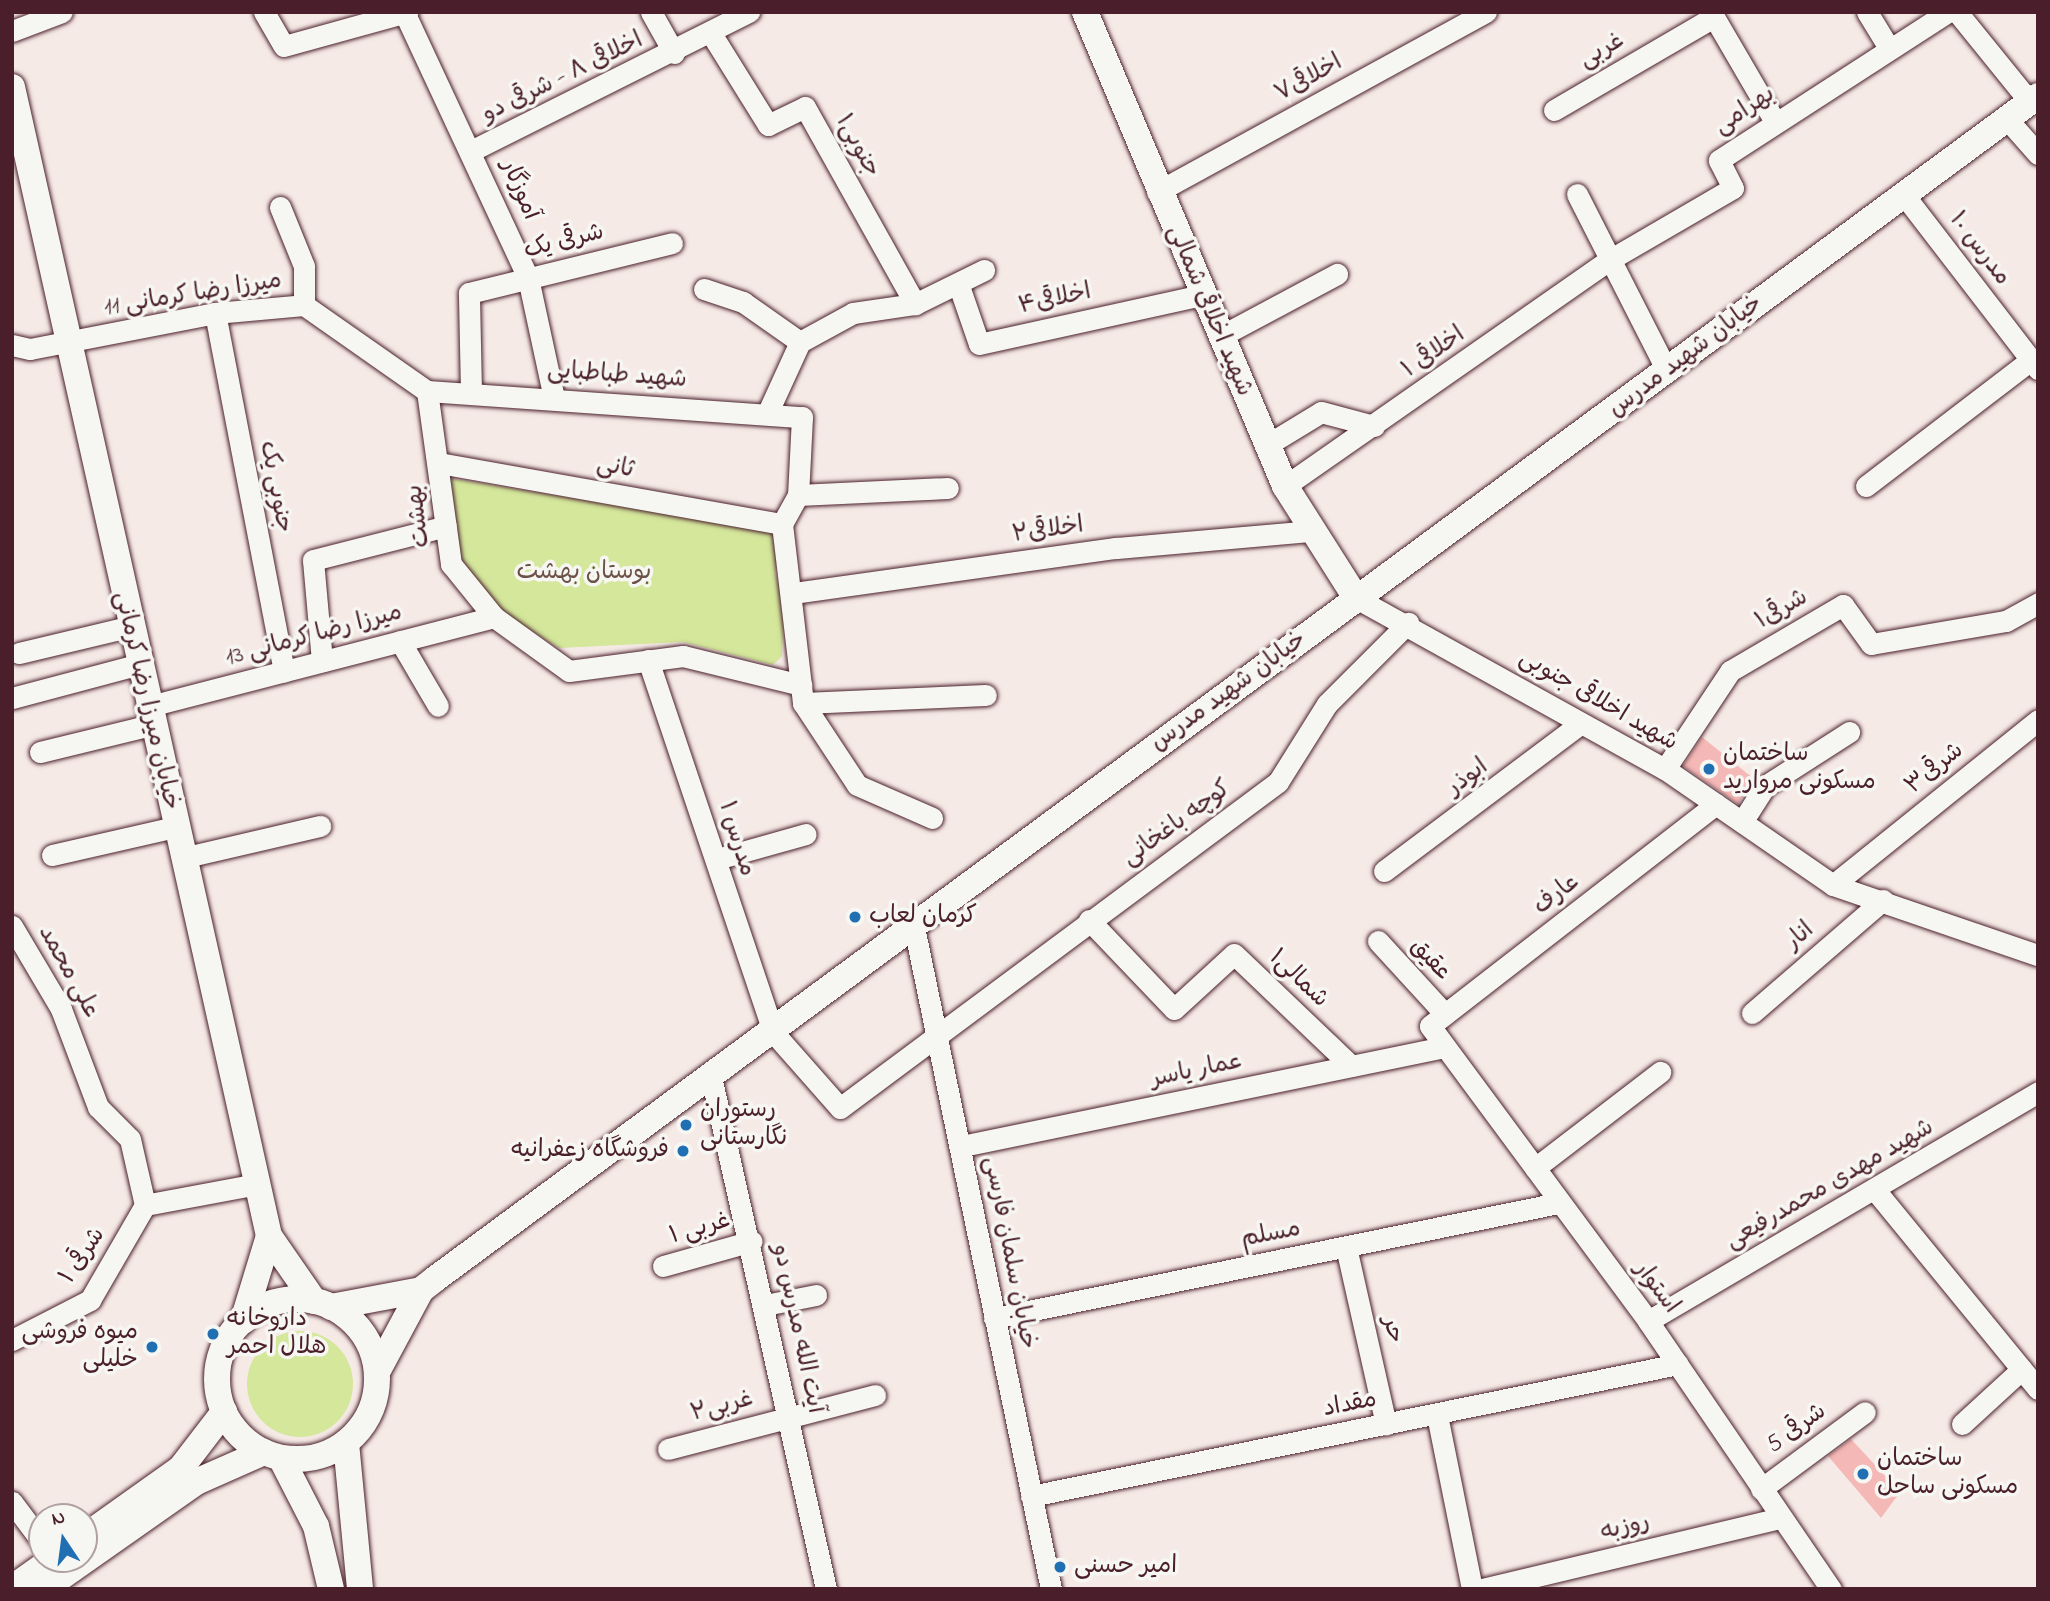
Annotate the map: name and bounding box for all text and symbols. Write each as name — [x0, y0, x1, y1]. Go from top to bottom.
street label: اخلاقی ۸ - شرقی دو — [478, 27, 648, 129]
street label: غربی — [1574, 27, 1630, 75]
street label: اخلاقی۷ — [1270, 49, 1348, 109]
street label: بهرامی — [1709, 80, 1781, 142]
street label: جنوبی۱ — [828, 110, 886, 182]
street label: آموزگار — [493, 155, 545, 225]
street label: مدرس ۱۰ — [1942, 206, 2016, 292]
street label: شرقی یک — [521, 218, 607, 266]
street label: شهید اخلاقی شمالی — [1160, 221, 1258, 401]
street label: میرزا رضا کرمانی 11 — [102, 267, 284, 323]
street label: اخلاقی۴ — [1016, 278, 1094, 322]
street label: خیابان شهید مدرس — [1603, 290, 1769, 424]
street label: اخلاقی ۱ — [1397, 321, 1471, 385]
street label: شهید طباطبایی — [546, 357, 688, 395]
street label: جنوبی یک — [252, 439, 298, 535]
street label: ثانی — [594, 451, 636, 485]
street label: بهشت — [401, 483, 437, 549]
street label: اخلاقی۲ — [1010, 512, 1086, 550]
park label: بوستان بهشت — [517, 559, 651, 587]
street label: شرقی۱ — [1751, 584, 1813, 636]
street label: خیابان میرزا رضا کرمانی — [107, 589, 185, 813]
street label: میرزا رضا کرمانی 13 — [223, 599, 405, 673]
street label: خیابان شهید مدرس — [1145, 626, 1313, 758]
street label: شهید اخلاقی جنوبی — [1514, 644, 1682, 758]
street label: شرقی۳ — [1900, 737, 1970, 801]
place label: ساختمان مسکونی مروارید — [1723, 741, 1876, 797]
street label: ابوذر — [1442, 753, 1494, 803]
marker: ساختمان مسکونی مروارید — [1701, 761, 1717, 777]
street label: کوچه باغخانی — [1117, 775, 1237, 873]
street label: مدرس ۱ — [711, 798, 761, 880]
street label: عارف — [1528, 868, 1586, 922]
place label: کرمان لعاب — [869, 903, 977, 931]
marker: کرمان لعاب — [847, 909, 863, 925]
street label: انار — [1779, 917, 1821, 957]
street label: علی محمد — [31, 921, 105, 1023]
street label: عقیق — [1403, 933, 1457, 987]
street label: شمالی۱ — [1262, 944, 1334, 1014]
street label: عمار یاسر — [1148, 1047, 1246, 1095]
place label: رستوران نگارستانی — [700, 1097, 787, 1153]
street label: شهید مهدی محمدرفیعی — [1721, 1114, 1939, 1256]
marker: رستوران نگارستانی — [678, 1117, 694, 1133]
place label: فروشگاه زعفرانیه — [511, 1137, 669, 1165]
marker: فروشگاه زعفرانیه — [675, 1143, 691, 1159]
street label: خیابان سلمان فارسی — [976, 1154, 1042, 1352]
street label: غربی ۱ — [666, 1207, 734, 1251]
street label: مسلم — [1239, 1215, 1303, 1255]
street label: شرقی ۱ — [54, 1222, 112, 1290]
street label: آیت الله مدرس دو — [765, 1242, 829, 1416]
street label: استوار — [1627, 1256, 1685, 1320]
place label: داروخانه هلال احمر — [227, 1306, 326, 1362]
street label: حر — [1375, 1314, 1409, 1346]
place label: میوه فروشی خلیلی — [22, 1319, 138, 1375]
marker: داروخانه هلال احمر — [205, 1326, 221, 1342]
marker: میوه فروشی خلیلی — [144, 1339, 160, 1355]
street label: غربی۲ — [688, 1385, 756, 1429]
street label: مقداد — [1321, 1386, 1379, 1424]
street label: شرقی 5 — [1761, 1398, 1833, 1460]
place label: ساختمان مسکونی ساحل — [1877, 1446, 2018, 1502]
marker: ساختمان مسکونی ساحل — [1855, 1466, 1871, 1482]
north arrow — [28, 1503, 98, 1573]
text: N — [49, 1504, 68, 1534]
street label: روزبه — [1597, 1508, 1653, 1548]
place label: امیر حسنی — [1074, 1553, 1177, 1581]
marker: امیر حسنی — [1052, 1559, 1068, 1575]

